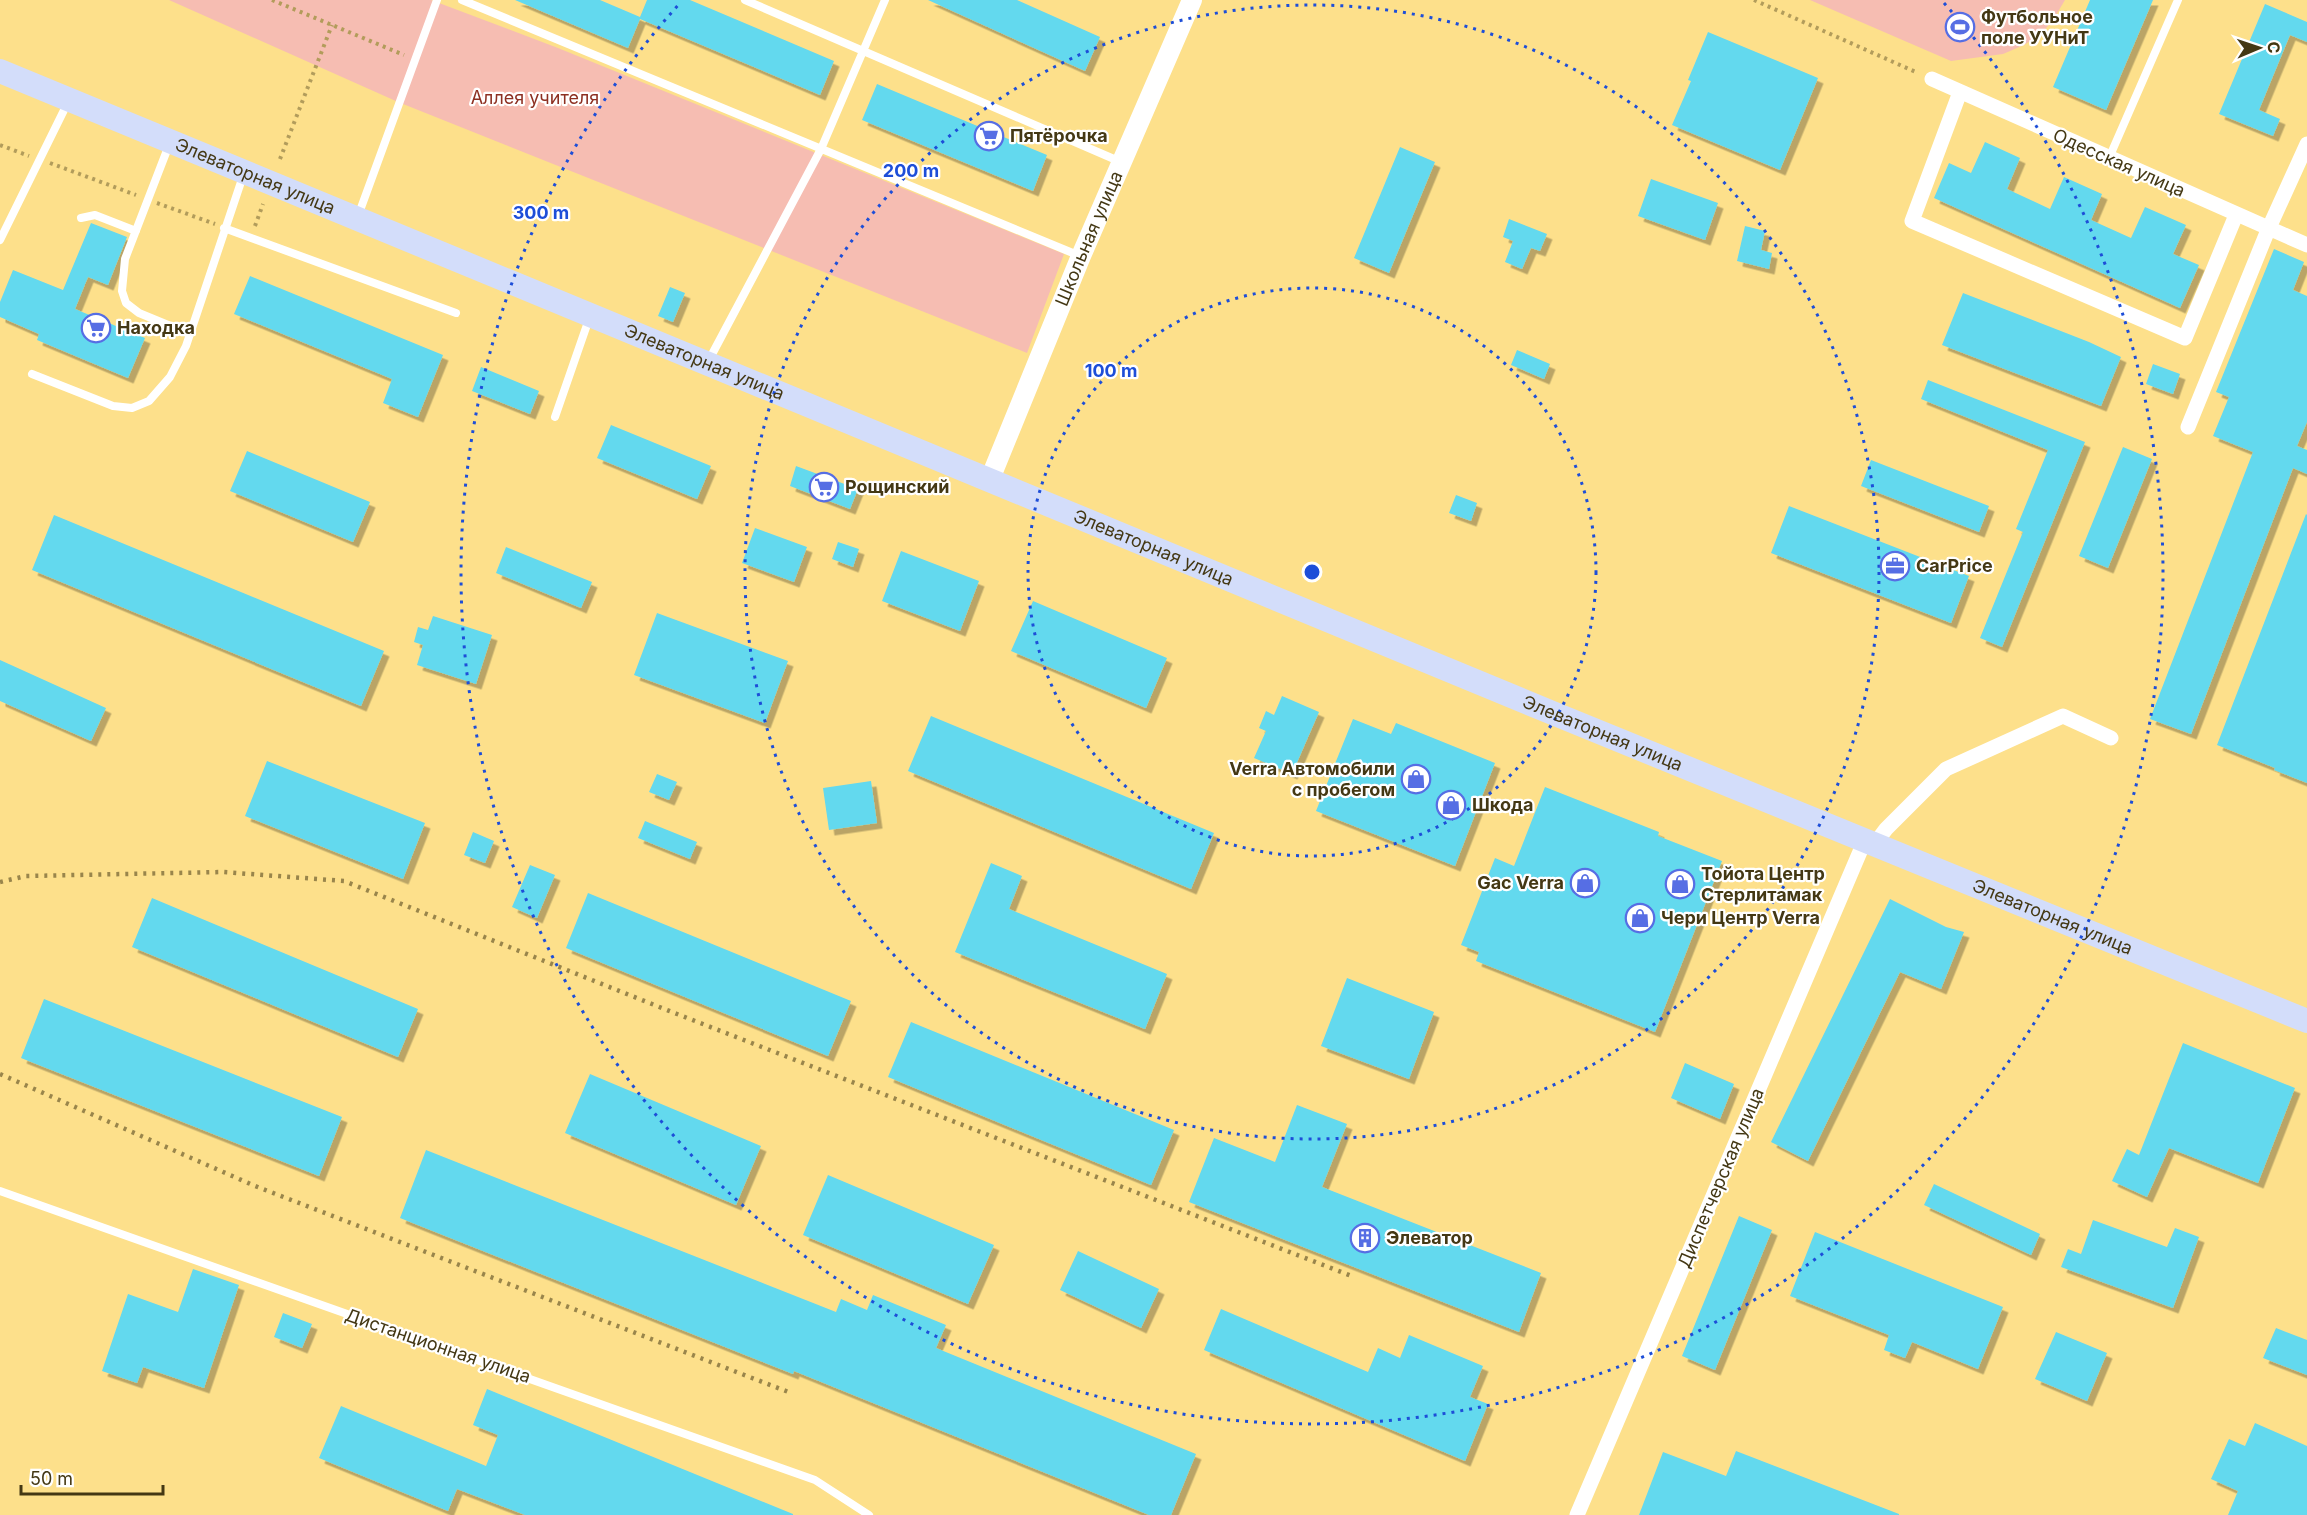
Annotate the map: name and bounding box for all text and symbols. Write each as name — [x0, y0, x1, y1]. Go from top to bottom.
place label: Футбольное поле УУНиТ — [1981, 6, 2093, 48]
sports icon: Футбольное поле УУНиТ — [1944, 11, 1976, 43]
north arrow — [2229, 18, 2289, 78]
text: С — [2264, 41, 2284, 54]
park label: Аллея учителя — [471, 87, 599, 108]
supermarket icon: Пятёрочка — [973, 120, 1005, 152]
street label: Одесская улица — [2050, 124, 2188, 201]
place label: Пятёрочка — [1010, 125, 1108, 146]
street label: Элеваторная улица — [172, 134, 338, 218]
text: 200 m — [883, 160, 939, 181]
street label: Школьная улица — [1051, 168, 1127, 309]
text: 300 m — [513, 202, 569, 223]
supermarket icon: Находка — [80, 312, 112, 344]
place label: Находка — [117, 317, 195, 338]
street label: Элеваторная улица — [621, 319, 787, 404]
text: 100 m — [1085, 360, 1137, 381]
supermarket icon: Рощинский — [808, 471, 840, 503]
place label: Рощинский — [845, 476, 949, 497]
street label: Элеваторная улица — [1070, 505, 1237, 590]
office icon: CarPrice — [1879, 550, 1911, 582]
place label: CarPrice — [1916, 555, 1993, 576]
centre of rings — [1302, 562, 1322, 582]
street label: Элеваторная улица — [1519, 691, 1686, 775]
place label: Verra Автомобили с пробегом — [1229, 758, 1395, 800]
shop icon: Verra Автомобили с пробегом — [1400, 763, 1432, 795]
shop icon: Шкода — [1435, 789, 1467, 821]
place label: Шкода — [1472, 794, 1533, 815]
place label: Тойота Центр Стерлитамак — [1701, 863, 1825, 905]
shop icon: Gac Verra — [1569, 867, 1601, 899]
shop icon: Тойота Центр Стерлитамак — [1664, 868, 1696, 900]
place label: Gac Verra — [1477, 872, 1564, 893]
street label: Элеваторная улица — [1969, 875, 2136, 959]
shop icon: Чери Центр Verra — [1624, 902, 1656, 934]
place label: Чери Центр Verra — [1661, 907, 1820, 928]
street label: Диспетчерская улица — [1673, 1085, 1768, 1271]
building icon: Элеватор — [1349, 1222, 1381, 1254]
place label: Элеватор — [1386, 1227, 1473, 1248]
street label: Дистанционная улица — [343, 1304, 534, 1387]
scale bar — [21, 1458, 164, 1496]
text: 50 m — [30, 1468, 73, 1489]

